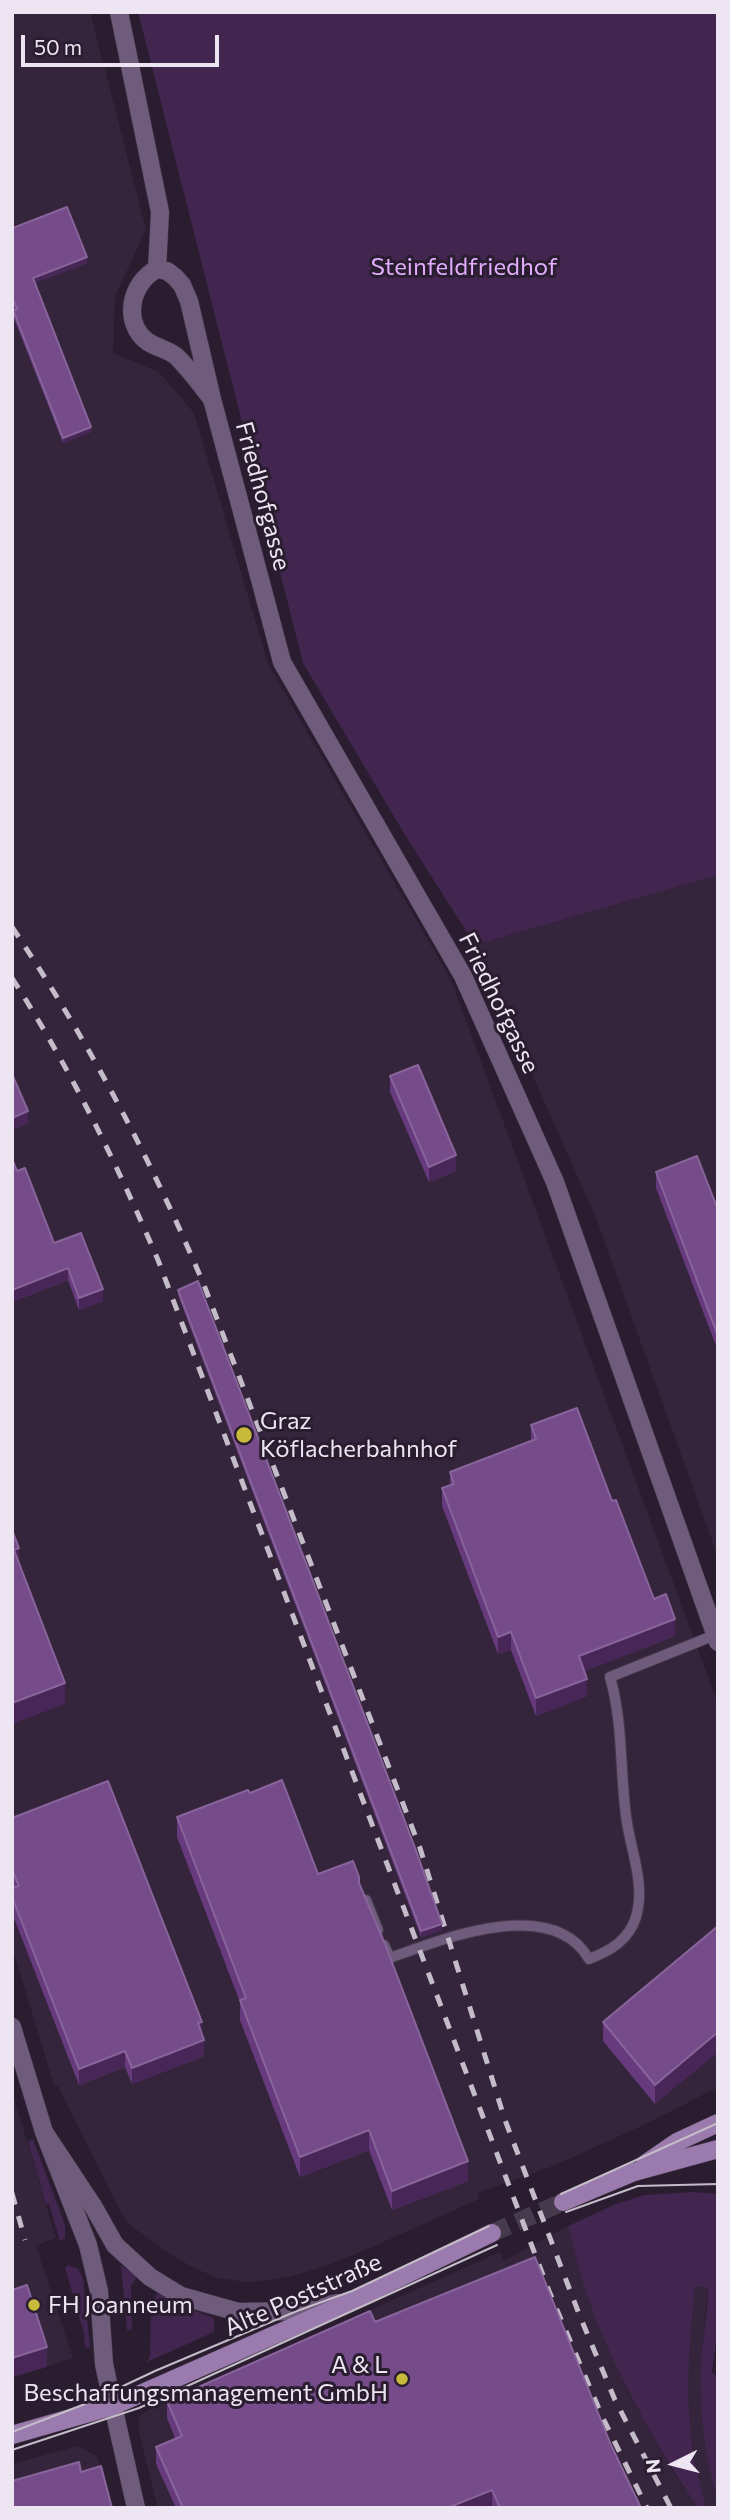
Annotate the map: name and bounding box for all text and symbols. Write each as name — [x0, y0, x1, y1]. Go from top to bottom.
scale bar — [24, 21, 222, 65]
text: 50 m — [34, 34, 82, 59]
park label: Steinfeldfriedhof — [371, 253, 557, 281]
street label: Friedhofgasse — [229, 418, 297, 574]
street label: Friedhofgasse — [453, 928, 545, 1078]
place label: Graz Köflacherbahnhof — [260, 1407, 457, 1463]
marker: Graz Köflacherbahnhof — [234, 1425, 254, 1445]
street label: Alte Poststraße — [220, 2248, 386, 2342]
place label: FH Joanneum — [48, 2291, 193, 2319]
marker: FH Joanneum — [26, 2297, 42, 2313]
place label: A & L Beschaffungsmanagement GmbH — [24, 2351, 388, 2407]
marker: A & L Beschaffungsmanagement GmbH — [394, 2371, 410, 2387]
north arrow — [639, 2429, 709, 2499]
text: N — [640, 2458, 665, 2475]

